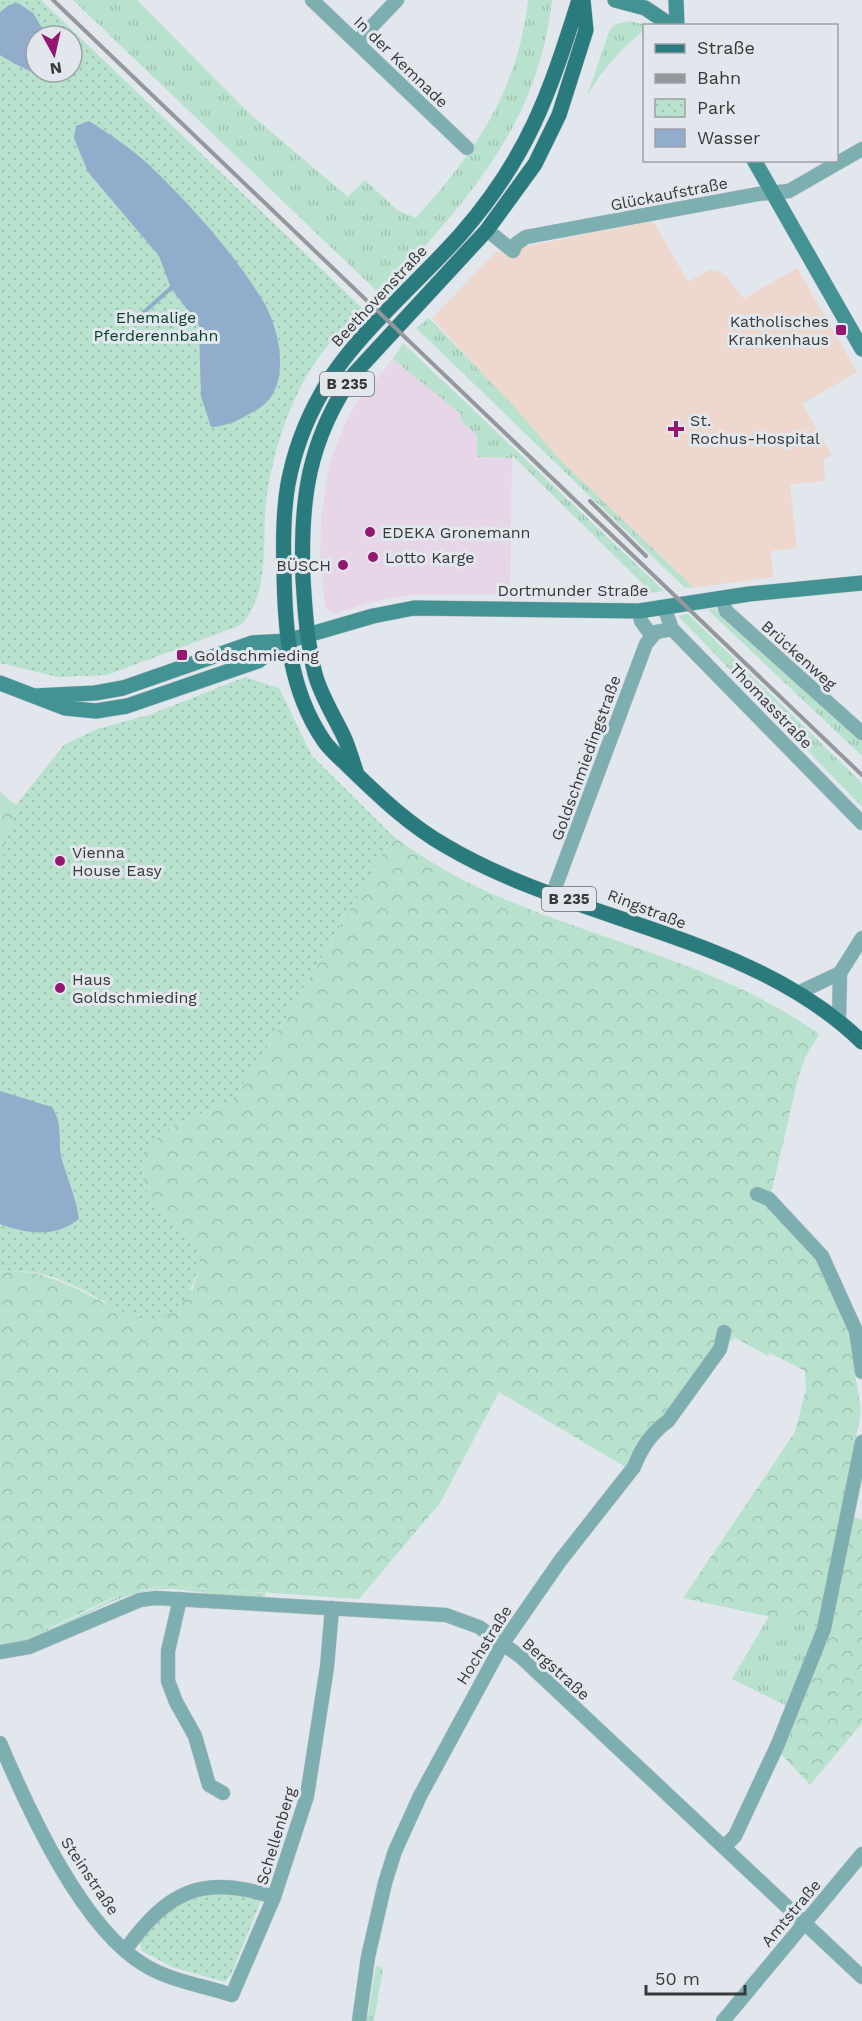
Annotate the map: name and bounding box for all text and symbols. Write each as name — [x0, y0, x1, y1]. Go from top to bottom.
street label: In der Kemnade — [350, 12, 452, 112]
north arrow — [24, 24, 84, 84]
legend — [643, 24, 838, 162]
text: Straße — [697, 37, 755, 58]
text: N — [49, 58, 63, 79]
text: Bahn — [697, 67, 741, 88]
text: Park — [697, 97, 736, 118]
text: Wasser — [697, 127, 760, 148]
street label: Glückaufstraße — [609, 173, 729, 215]
street label: Beethovenstraße — [327, 241, 431, 351]
park label: Ehemalige Pferderennbahn — [94, 308, 218, 345]
place label: Katholisches Krankenhaus — [728, 312, 829, 349]
marker: Katholisches Krankenhaus — [834, 323, 848, 337]
road number: B 235 — [320, 372, 374, 396]
place label: St. Rochus-Hospital — [690, 411, 820, 448]
marker: St. Rochus-Hospital — [667, 420, 685, 438]
place label: EDEKA Gronemann — [382, 523, 531, 542]
marker: EDEKA Gronemann — [363, 525, 377, 539]
place label: Lotto Karge — [385, 548, 474, 567]
marker: Lotto Karge — [366, 550, 380, 564]
place label: BÜSCH — [276, 556, 331, 575]
marker: BÜSCH — [336, 558, 350, 572]
street label: Dortmunder Straße — [497, 581, 649, 600]
street label: Brückenweg — [758, 616, 841, 694]
place label: Goldschmieding — [194, 646, 319, 665]
marker: Goldschmieding — [175, 648, 189, 662]
street label: Thomasstraße — [726, 659, 816, 753]
street label: Goldschmiedingstraße — [547, 673, 625, 843]
place label: Vienna House Easy — [72, 843, 162, 880]
marker: Vienna House Easy — [53, 854, 67, 868]
street label: Ringstraße — [605, 885, 689, 933]
road number: B 235 — [542, 887, 596, 911]
place label: Haus Goldschmieding — [72, 970, 197, 1007]
marker: Haus Goldschmieding — [53, 981, 67, 995]
street label: Hochstraße — [452, 1602, 516, 1688]
street label: Bergstraße — [518, 1634, 594, 1704]
street label: Schellenberg — [252, 1784, 300, 1887]
street label: Steinstraße — [57, 1833, 123, 1919]
street label: Amtstraße — [757, 1875, 825, 1951]
scale bar — [646, 1958, 745, 1996]
text: 50 m — [655, 1968, 700, 1989]

